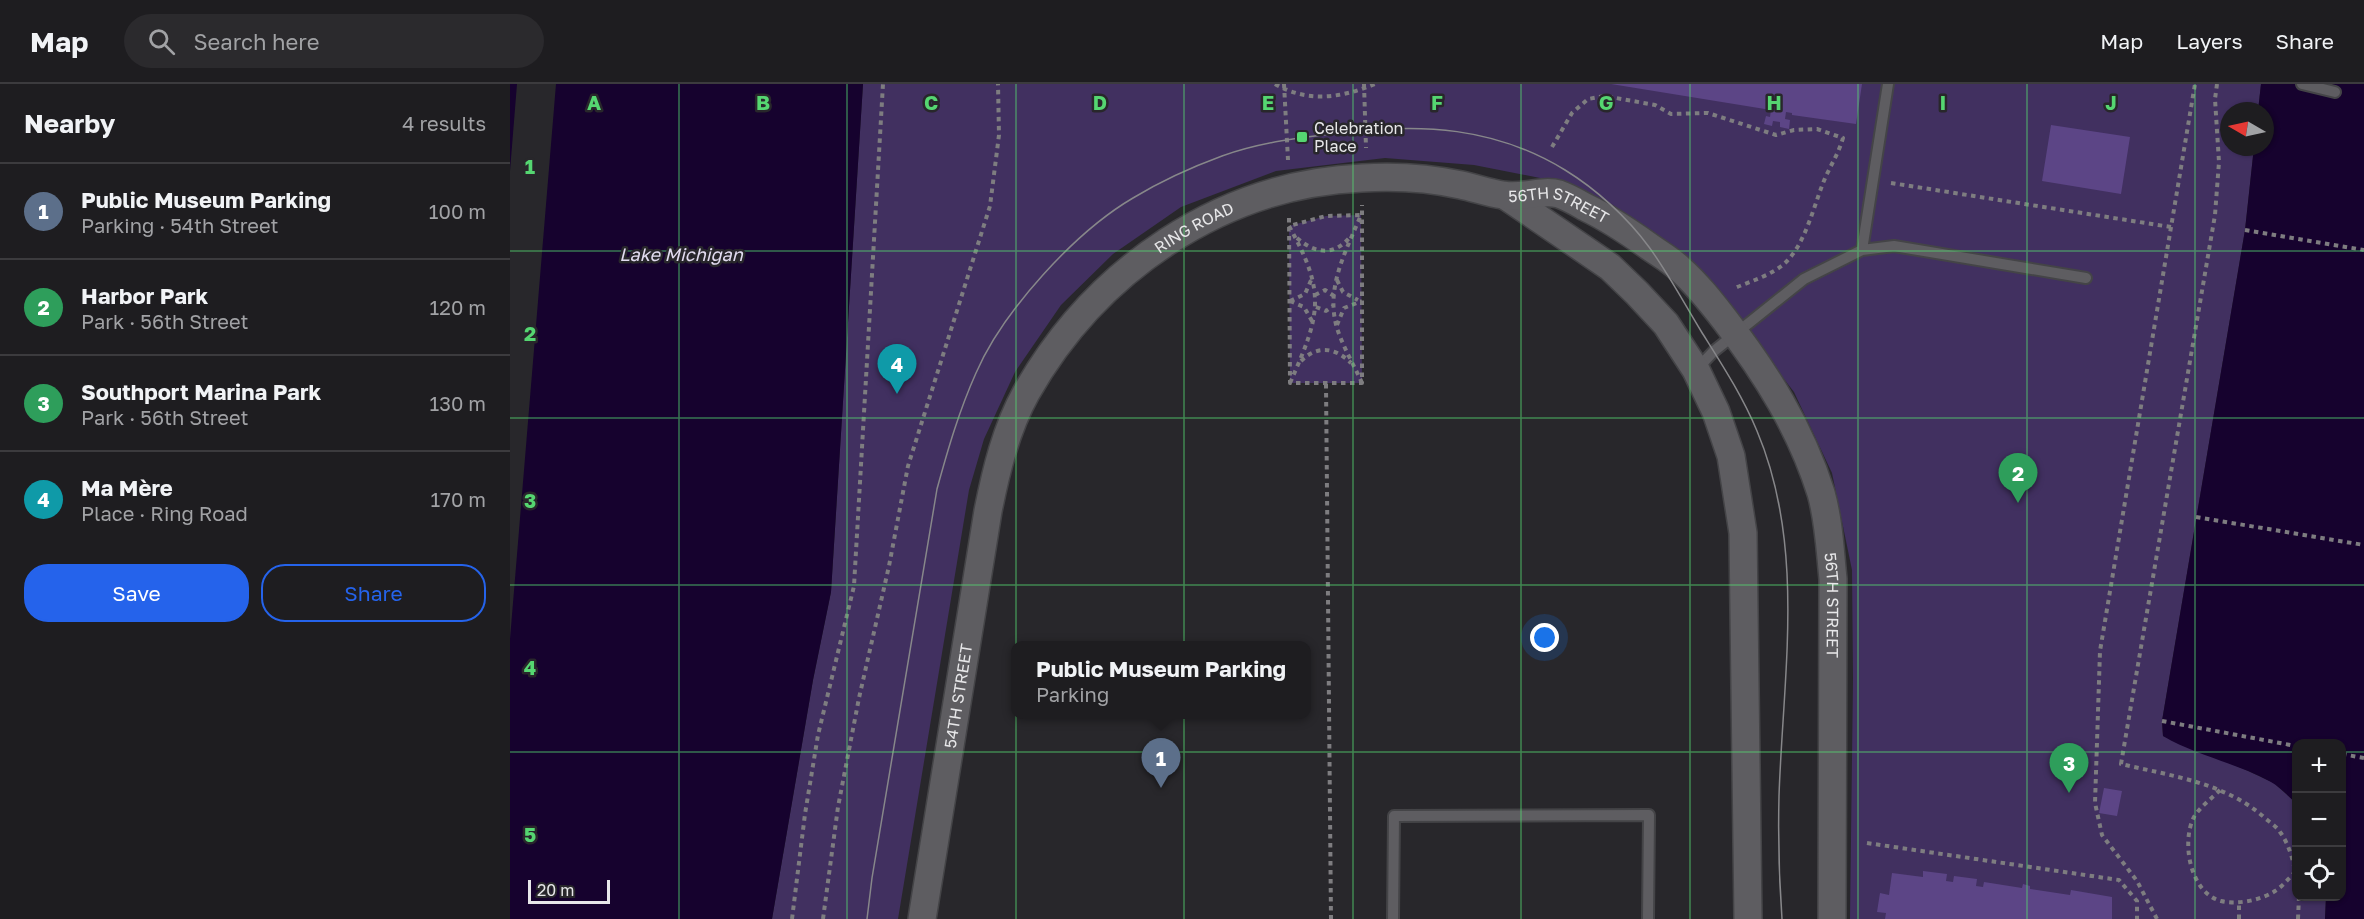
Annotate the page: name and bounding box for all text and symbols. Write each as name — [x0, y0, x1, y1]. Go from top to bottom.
search box — [124, 14, 544, 68]
text: Map — [30, 25, 88, 58]
icon: search — [145, 25, 178, 58]
text: Search here — [193, 28, 319, 55]
text: Map — [2100, 28, 2143, 54]
text: Layers — [2176, 28, 2243, 54]
text: Share — [2276, 28, 2334, 54]
text: A — [587, 90, 601, 114]
text: B — [756, 90, 770, 114]
text: C — [924, 90, 938, 114]
text: D — [1093, 90, 1107, 114]
text: E — [1262, 90, 1274, 114]
text: F — [1431, 90, 1443, 114]
text: G — [1599, 90, 1613, 114]
text: H — [1766, 90, 1782, 114]
text: I — [1940, 90, 1946, 114]
text: J — [2105, 90, 2117, 114]
north arrow — [2220, 102, 2274, 156]
text: Nearby — [24, 108, 115, 139]
text: 4 results — [402, 111, 486, 135]
place label: Celebration Place — [1314, 118, 1403, 156]
marker: Celebration Place — [1295, 130, 1309, 144]
text: 1 — [525, 154, 535, 178]
street label: 56TH STREET — [1508, 182, 1613, 228]
text: Public Museum Parking — [81, 186, 331, 213]
street label: RING ROAD — [1150, 198, 1237, 257]
text: 1 — [38, 199, 49, 223]
text: 100 m — [429, 199, 486, 223]
text: Parking · 54th Street — [81, 213, 279, 237]
water label: Lake Michigan — [619, 243, 744, 265]
text: Harbor Park — [81, 282, 208, 309]
text: 2 — [37, 295, 50, 319]
text: 120 m — [430, 295, 486, 319]
text: Park · 56th Street — [81, 309, 249, 333]
text: 2 — [524, 321, 536, 345]
pin: 4 — [878, 344, 916, 394]
text: Southport Marina Park — [81, 378, 321, 405]
text: 3 — [37, 391, 50, 415]
text: 130 m — [430, 391, 486, 415]
text: Park · 56th Street — [81, 405, 249, 429]
pin: 2 — [1998, 454, 2038, 503]
text: Ma Mère — [81, 474, 173, 501]
text: 4 — [37, 487, 50, 511]
text: 170 m — [431, 487, 486, 511]
text: 3 — [524, 488, 536, 512]
text: Place · Ring Road — [81, 501, 248, 525]
street label: 56TH STREET — [1821, 551, 1843, 658]
button: Save — [24, 564, 249, 622]
button: Share — [261, 564, 486, 622]
your location — [1530, 623, 1559, 652]
popup — [1011, 641, 1311, 719]
street label: 54TH STREET — [940, 642, 976, 750]
text: 4 — [524, 655, 536, 679]
text: Public Museum Parking — [1036, 655, 1286, 682]
text: Parking — [1036, 682, 1109, 706]
pin: 1 — [1142, 738, 1180, 788]
map controls — [2292, 739, 2346, 901]
button: + — [2292, 739, 2346, 793]
pin: 3 — [2050, 744, 2088, 793]
button: − — [2292, 793, 2346, 847]
text: 5 — [524, 822, 536, 846]
button: locate — [2292, 847, 2346, 901]
scale bar — [528, 877, 610, 904]
text: 20 m — [537, 880, 574, 900]

